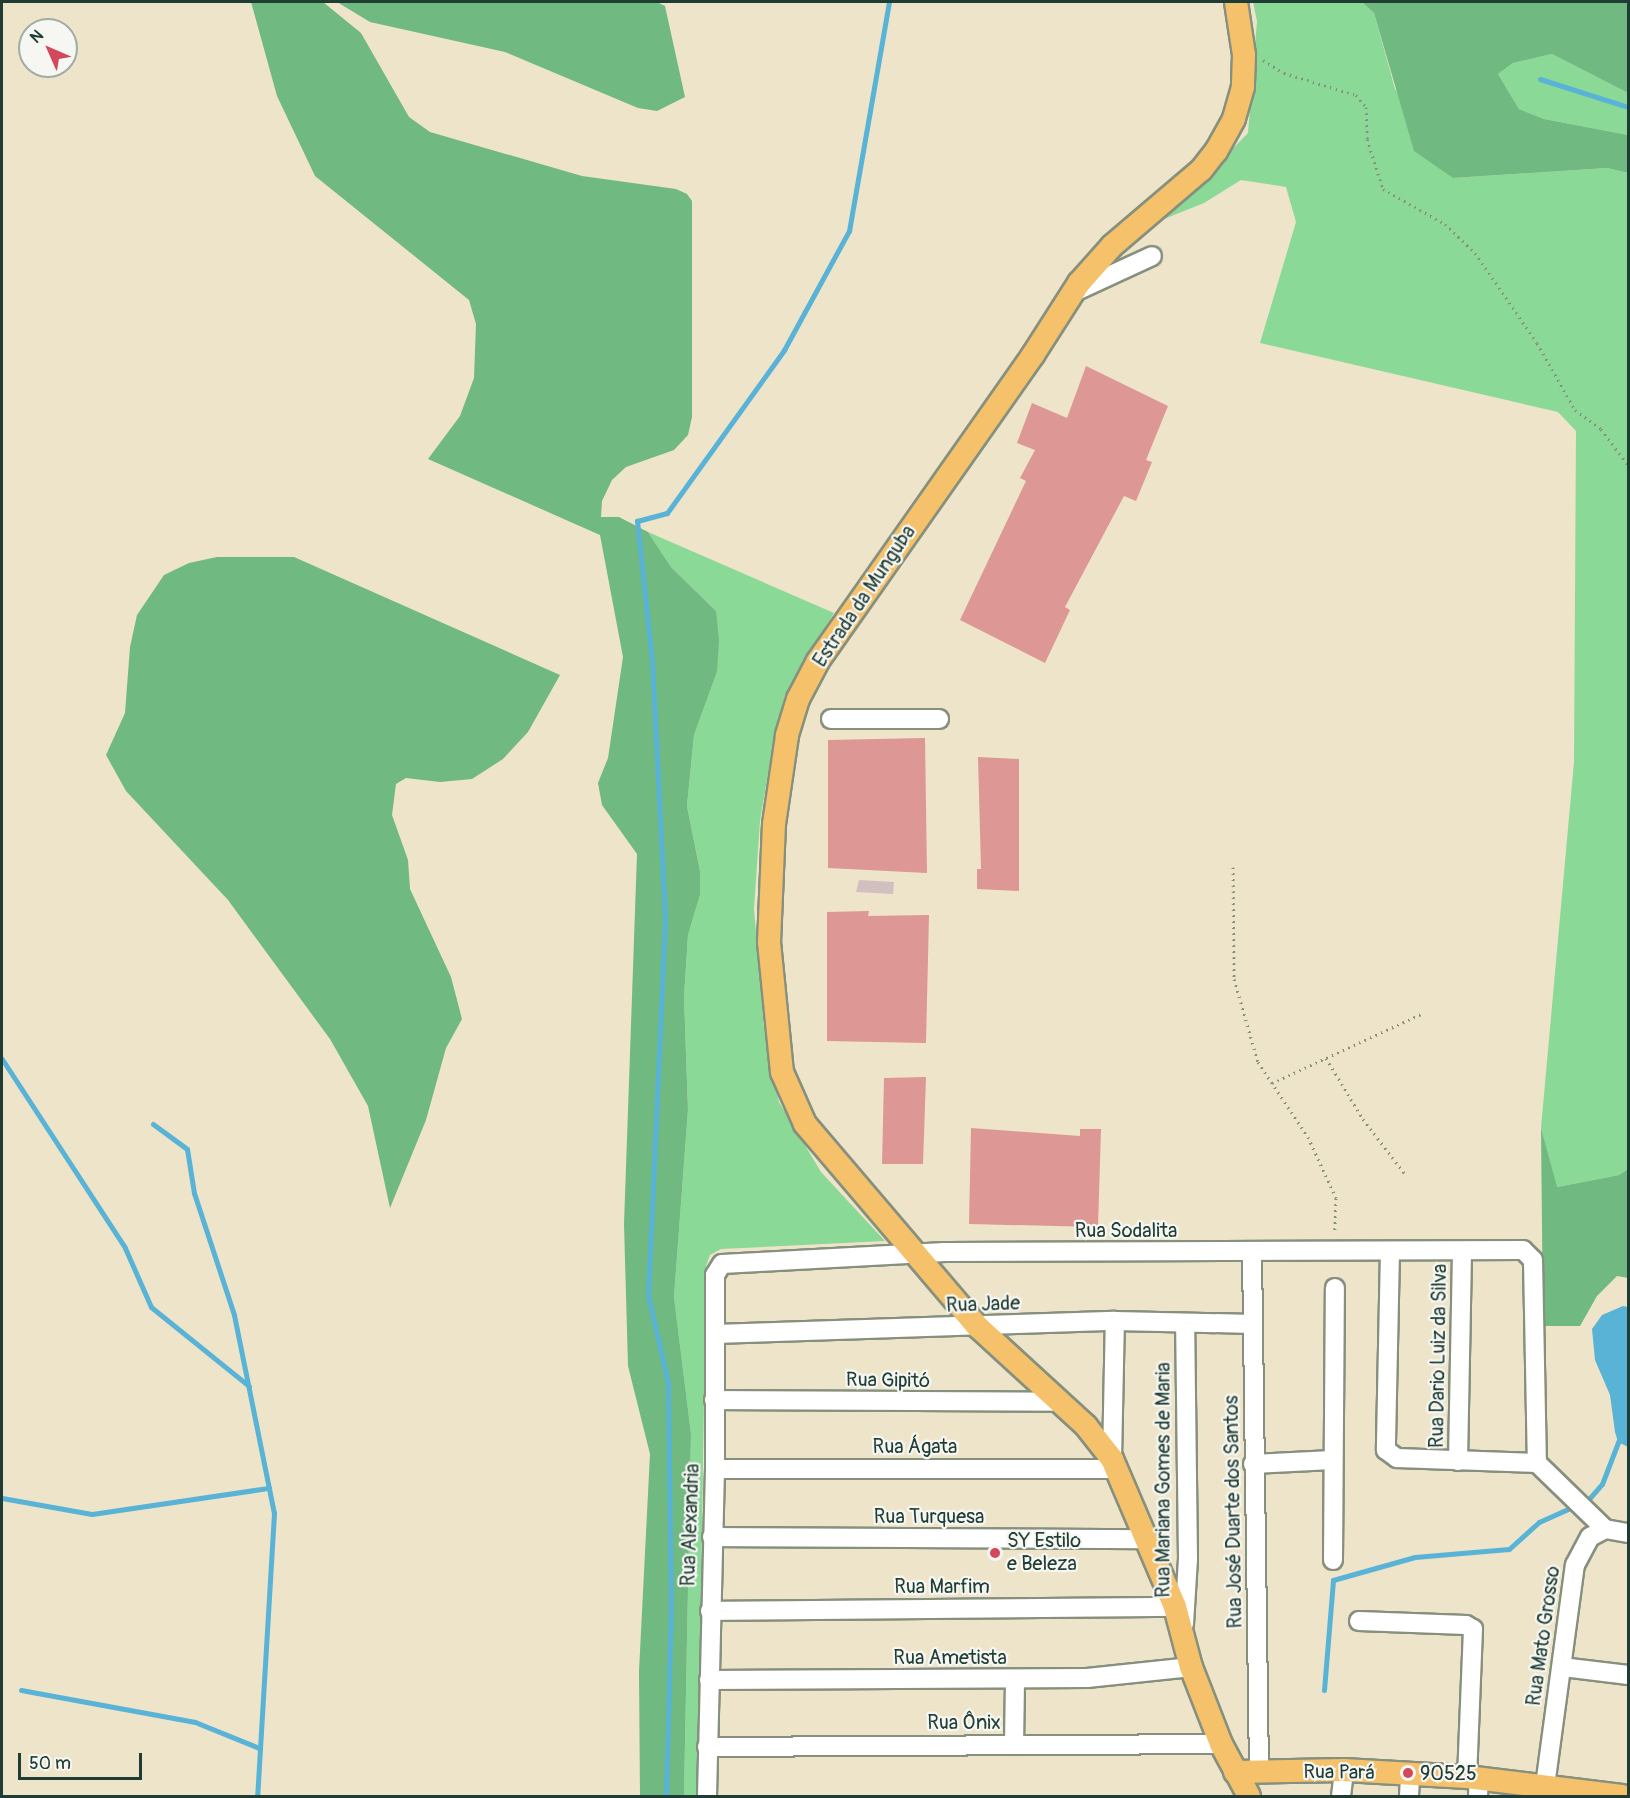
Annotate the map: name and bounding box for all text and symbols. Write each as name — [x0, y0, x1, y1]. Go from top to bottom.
north arrow — [18, 18, 78, 78]
text: N — [26, 26, 48, 48]
street label: Estrada da Munguba — [808, 521, 920, 671]
street label: Rua Sodalita — [1075, 1218, 1177, 1242]
street label: Rua Dario Luiz da Silva — [1424, 1264, 1452, 1448]
street label: Rua Jade — [946, 1291, 1020, 1317]
street label: Rua Mariana Gomes de Maria — [1151, 1362, 1175, 1598]
street label: Rua Gipitó — [846, 1367, 930, 1393]
street label: Rua José Duarte dos Santos — [1219, 1395, 1247, 1629]
street label: Rua Ágata — [873, 1434, 957, 1458]
street label: Rua Alexandria — [676, 1463, 704, 1587]
street label: Rua Turquesa — [874, 1504, 984, 1528]
place label: SY Estilo e Beleza — [1007, 1529, 1081, 1576]
marker: SY Estilo e Beleza — [988, 1546, 1002, 1560]
street label: Rua Mato Grosso — [1521, 1565, 1565, 1707]
street label: Rua Marfim — [894, 1574, 990, 1598]
street label: Rua Ametista — [893, 1645, 1007, 1669]
street label: Rua Ônix — [927, 1710, 1001, 1734]
scale bar — [21, 1741, 146, 1779]
text: 50 m — [29, 1752, 71, 1775]
street label: Rua Pará — [1303, 1759, 1375, 1785]
place label: 90525 — [1420, 1761, 1477, 1785]
marker: 90525 — [1401, 1766, 1415, 1780]

